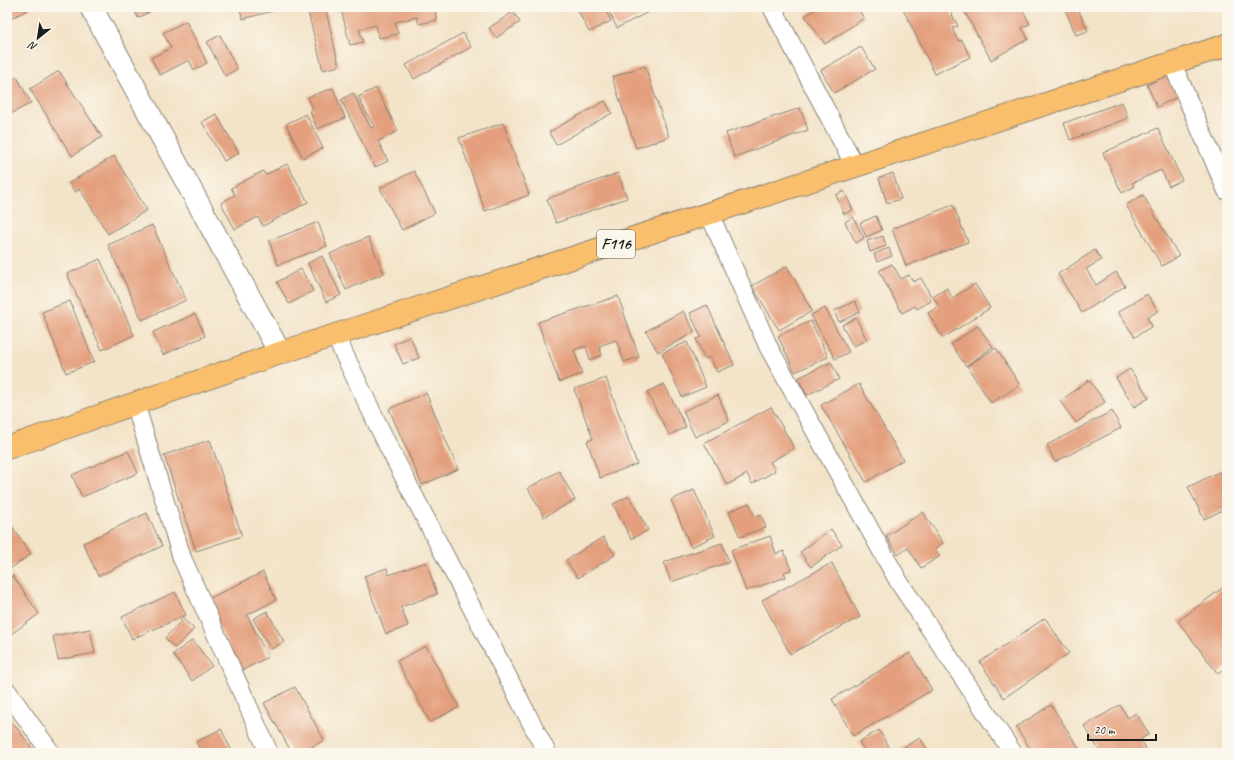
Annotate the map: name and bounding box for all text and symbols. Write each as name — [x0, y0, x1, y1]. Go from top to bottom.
north arrow — [18, 18, 58, 58]
text: N — [25, 38, 39, 54]
road number: F116 — [597, 230, 635, 258]
scale bar — [1088, 716, 1156, 742]
text: 20 m — [1094, 722, 1116, 738]

